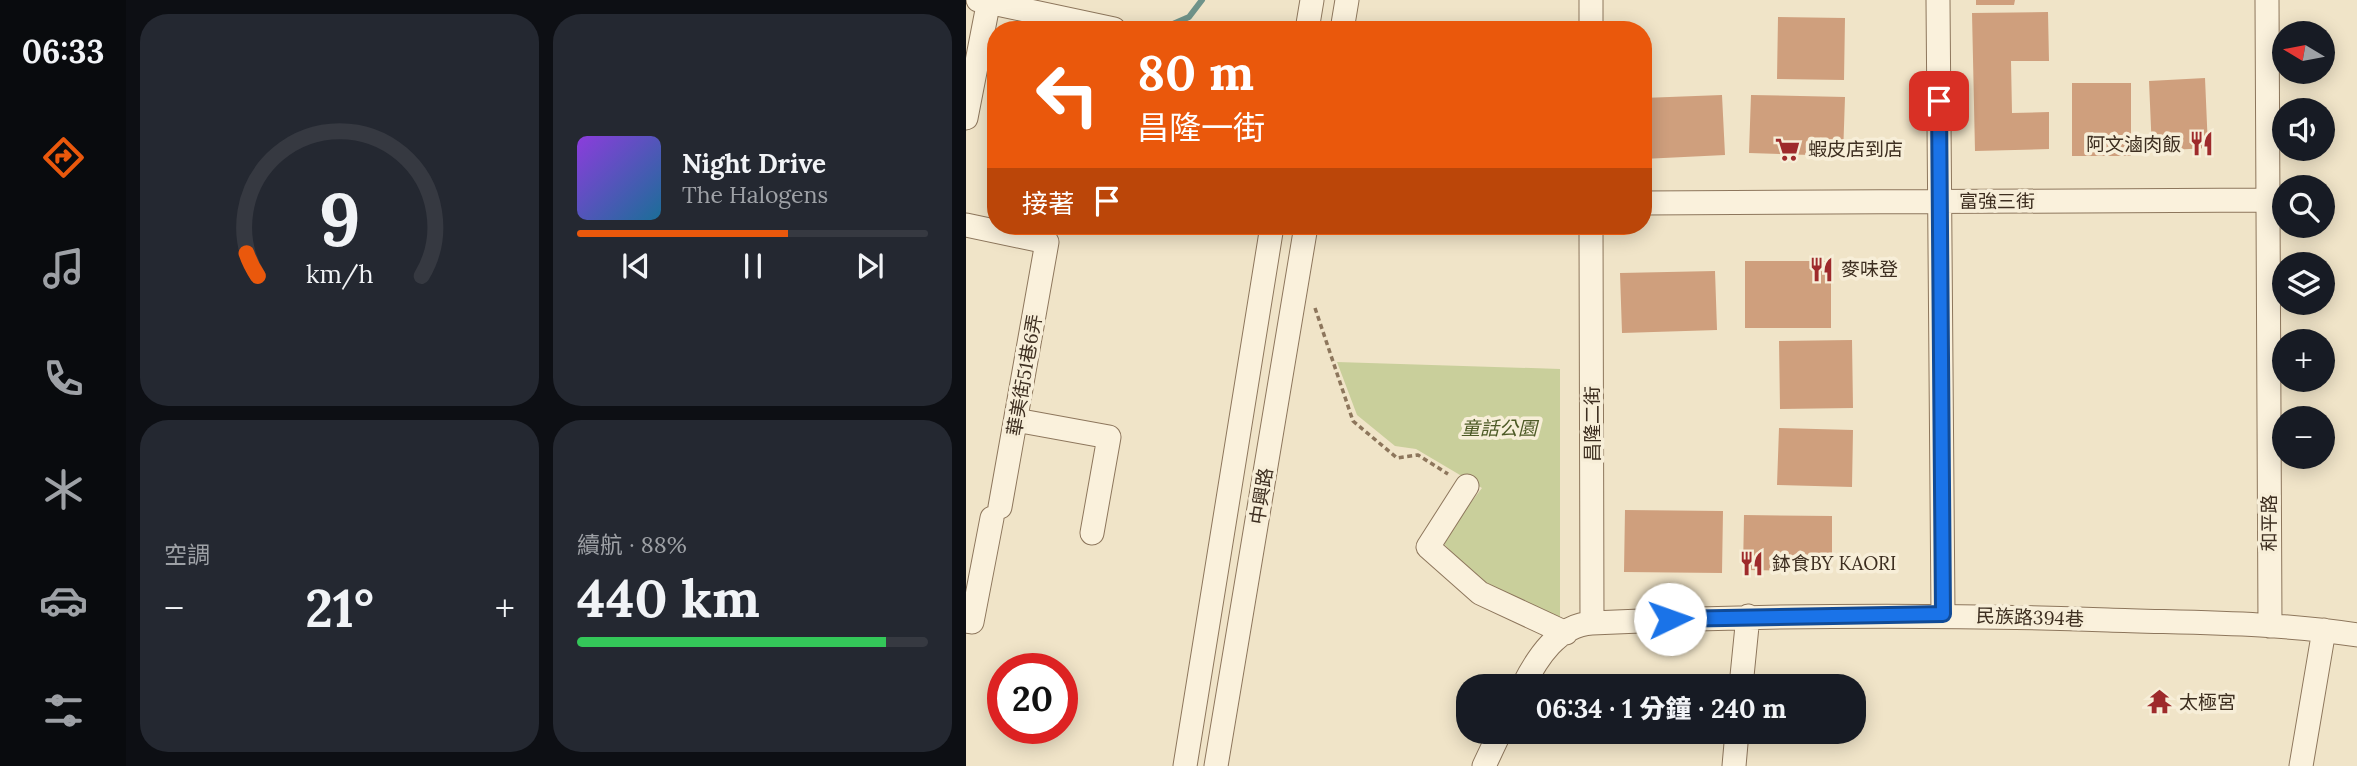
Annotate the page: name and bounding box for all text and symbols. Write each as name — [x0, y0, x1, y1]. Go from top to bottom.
north arrow — [2272, 21, 2334, 84]
map controls — [2272, 21, 2335, 469]
text: 06:33 — [22, 31, 104, 72]
text: 80 m — [1137, 41, 1254, 103]
icon: left — [1022, 49, 1113, 140]
pin — [1909, 71, 1969, 131]
icon: arrive — [1920, 82, 1958, 120]
button: sound — [2272, 98, 2335, 161]
text: 昌隆一街 — [1137, 107, 1265, 148]
restaurant icon: 阿文滷肉飯 — [2187, 130, 2215, 158]
place label: 阿文滷肉飯 — [2086, 132, 2181, 156]
icon: directions — [39, 133, 88, 182]
supermarket icon: 蝦皮店到店 — [1774, 135, 1802, 163]
place label: 蝦皮店到店 — [1808, 137, 1903, 161]
text: Night Drive — [682, 147, 826, 180]
text: 9 — [319, 174, 360, 267]
button: search — [2272, 175, 2335, 238]
text: The Halogens — [682, 180, 828, 209]
icon: arrive — [1088, 182, 1126, 220]
text: 接著 — [1022, 187, 1074, 220]
street label: 富強三街 — [1959, 189, 2035, 213]
icon: music — [39, 244, 88, 293]
icon: previous — [617, 247, 655, 285]
icon: pause — [734, 247, 772, 285]
icon: next — [851, 247, 889, 285]
button: layers — [2272, 252, 2335, 315]
restaurant icon: 麥味登 — [1807, 255, 1835, 283]
place label: 麥味登 — [1841, 257, 1898, 281]
text: km/h — [306, 258, 373, 290]
street label: 華美街51巷6弄 — [1001, 312, 1047, 438]
button: + — [2272, 329, 2335, 392]
icon: phone — [39, 354, 88, 403]
street label: 昌隆二街 — [1580, 386, 1604, 462]
button: − — [2272, 406, 2335, 469]
park label: 童話公園 — [1461, 416, 1540, 440]
icon: climate — [39, 465, 88, 514]
street label: 中興路 — [1245, 466, 1277, 526]
street label: 和平路 — [2257, 494, 2281, 552]
text: 續航 · 88% — [577, 530, 687, 559]
text: 空調 — [164, 540, 210, 569]
restaurant icon: 鉢食BY KAORI — [1738, 549, 1766, 577]
place label: 鉢食BY KAORI — [1772, 551, 1896, 575]
text: 440 km — [577, 565, 760, 631]
text: 21° — [305, 575, 374, 641]
icon: car — [39, 576, 88, 625]
position arrow — [1633, 582, 1707, 656]
text: − — [164, 584, 184, 632]
text: + — [495, 584, 515, 632]
street label: 民族路394巷 — [1976, 603, 2084, 631]
speed limit sign: 20 — [987, 653, 1078, 744]
icon: filters — [39, 686, 88, 735]
temple icon: 太極宮 — [2145, 688, 2173, 716]
place label: 太極宮 — [2179, 690, 2236, 714]
text: 06:34 · 1 分鐘 · 240 m — [1536, 692, 1786, 725]

